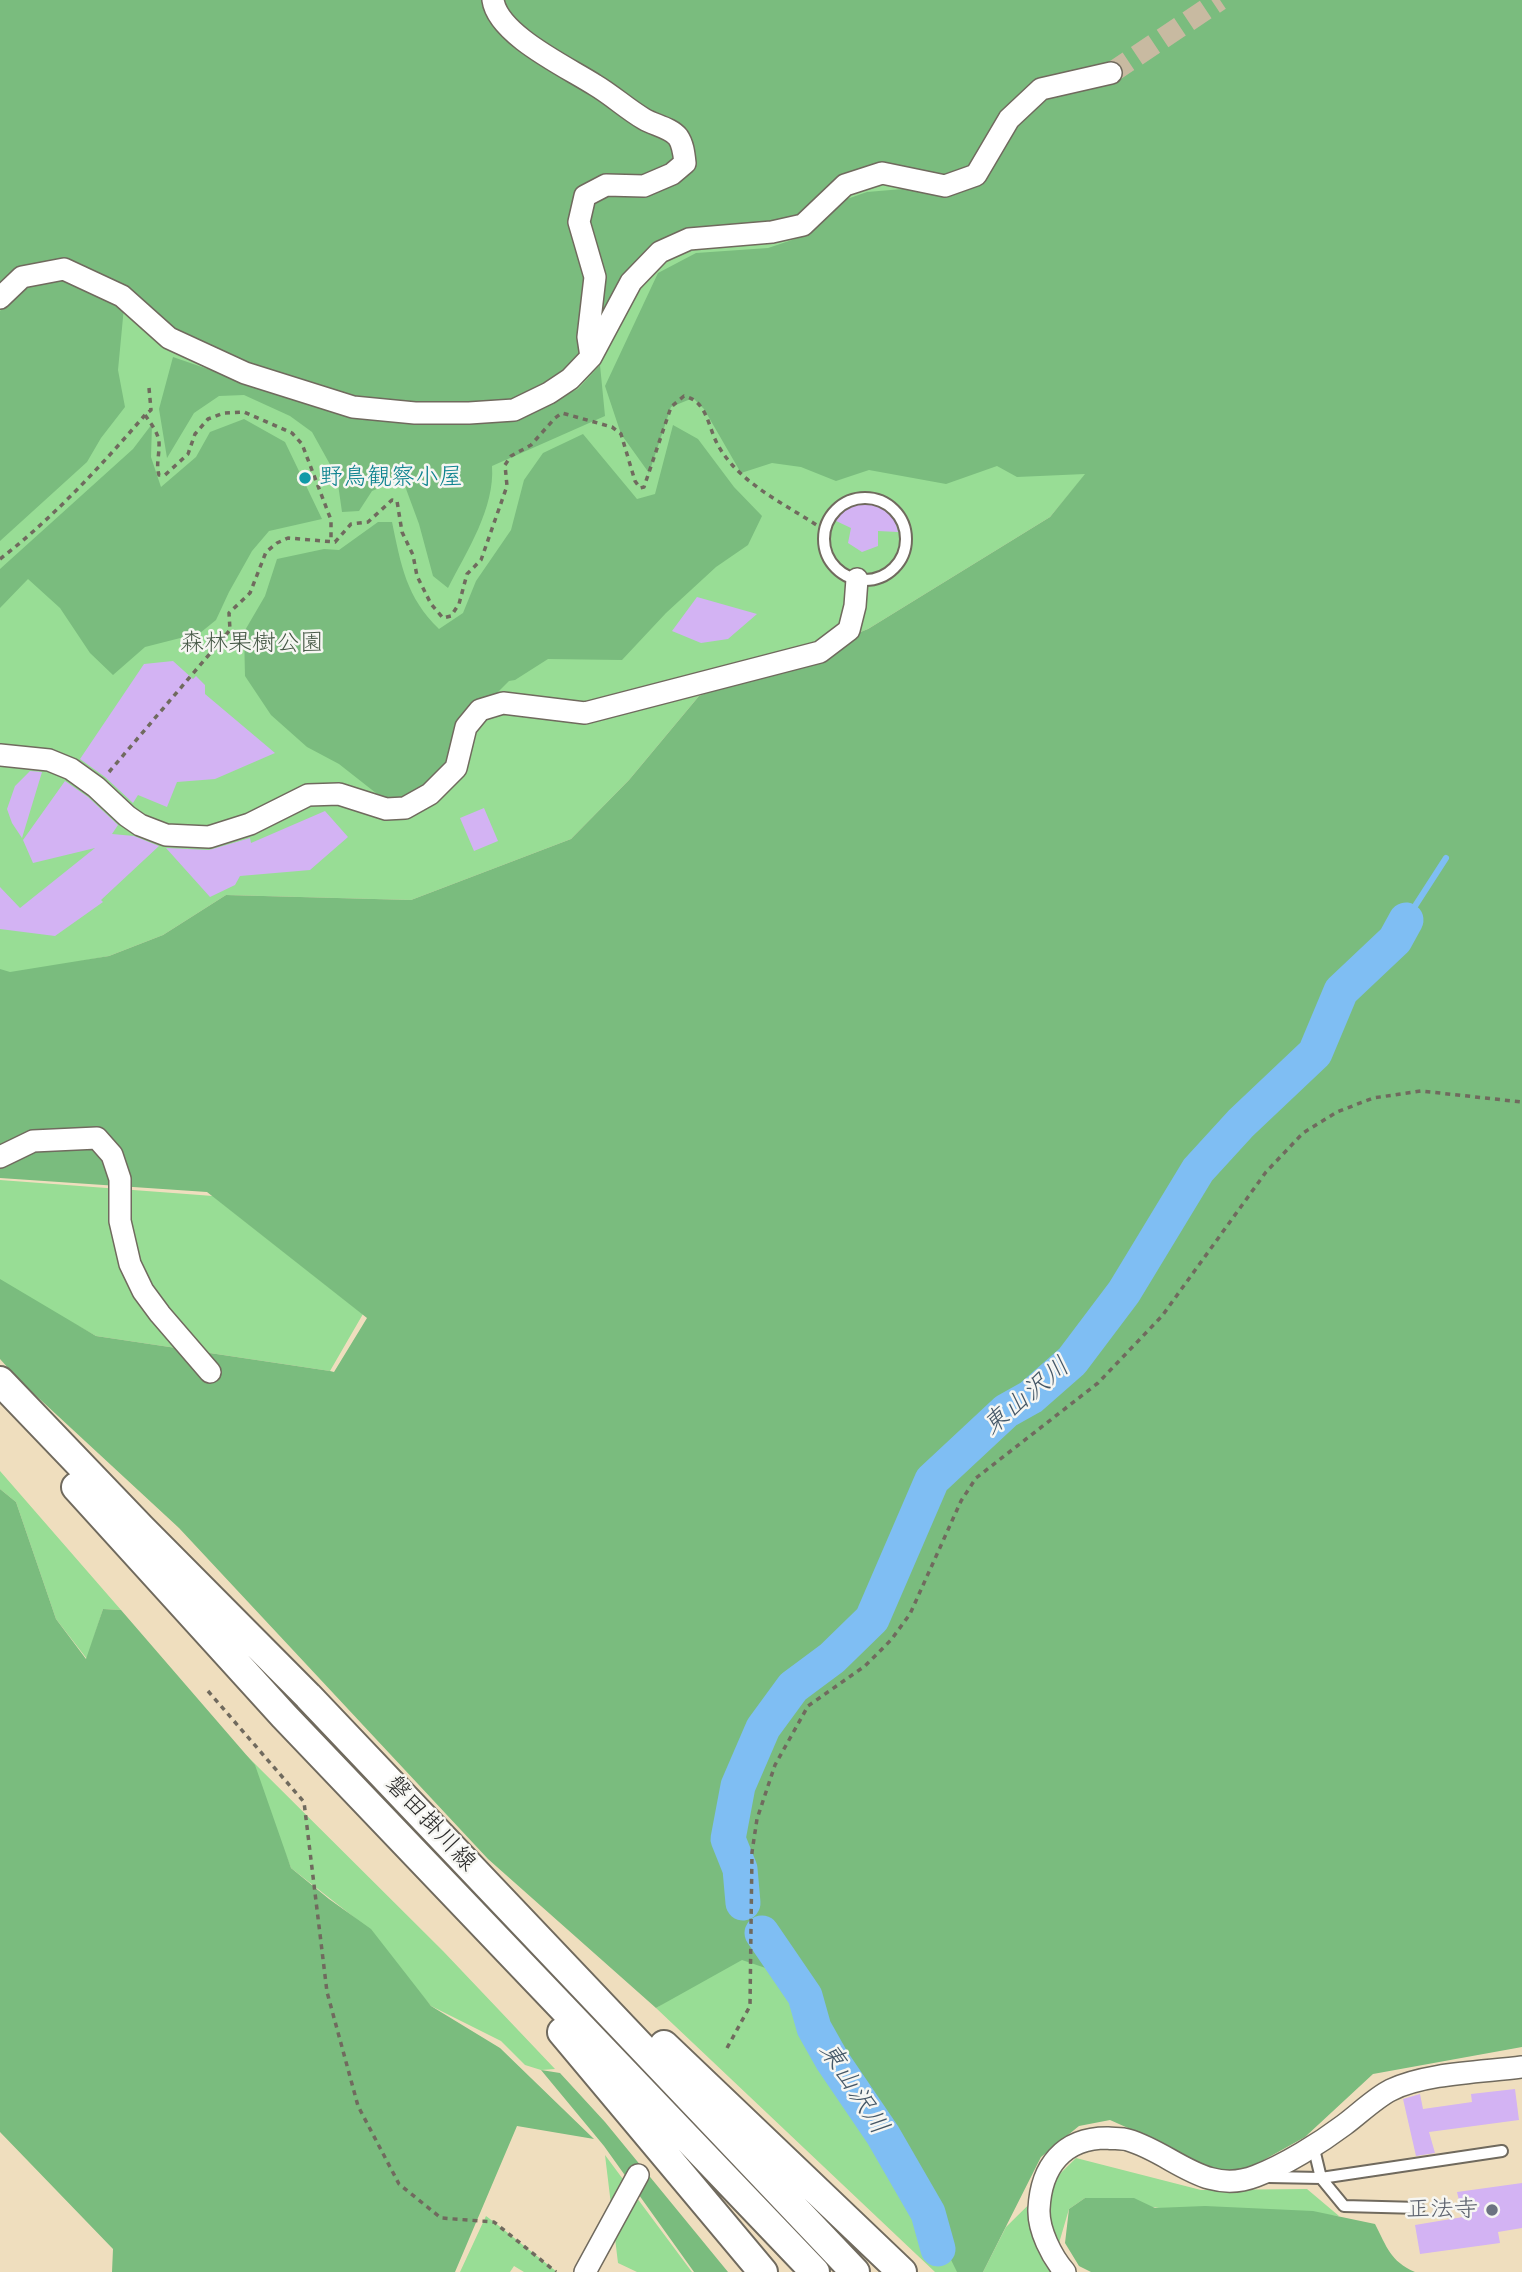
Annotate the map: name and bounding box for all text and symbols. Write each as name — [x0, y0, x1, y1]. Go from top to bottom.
place label: 野鳥観察小屋 — [319, 464, 463, 492]
marker: 野鳥観察小屋 — [297, 470, 313, 486]
park label: 森林果樹公園 — [180, 630, 324, 658]
water label: 東山沢川 — [977, 1352, 1077, 1442]
street label: 磐田掛川線 — [379, 1770, 481, 1878]
water label: 東山沢川 — [812, 2037, 894, 2141]
place label: 正法寺 — [1406, 2196, 1478, 2224]
marker: 正法寺 — [1484, 2202, 1500, 2218]

